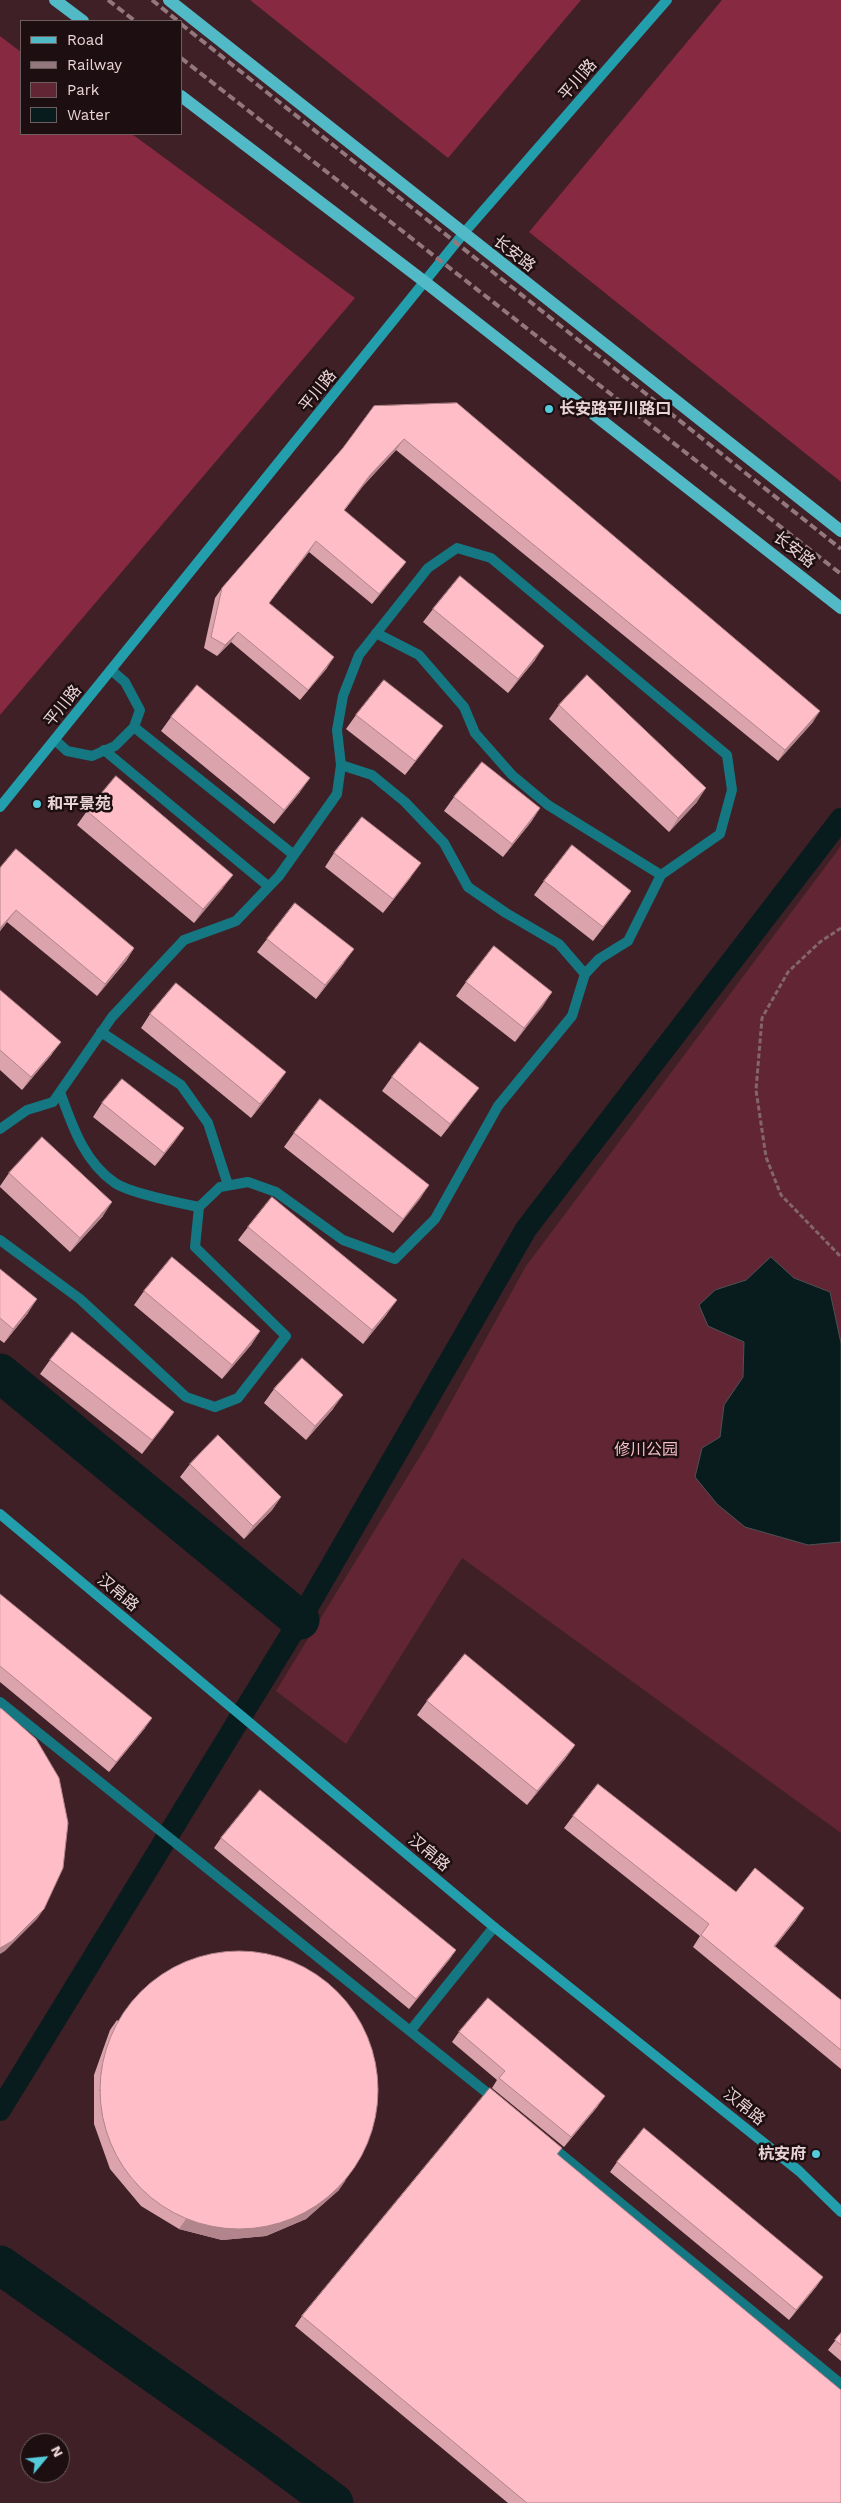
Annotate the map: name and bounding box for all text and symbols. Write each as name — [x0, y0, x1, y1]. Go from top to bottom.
legend — [20, 20, 182, 135]
text: Road — [67, 31, 104, 49]
text: Railway — [67, 56, 122, 74]
street label: 平川路 — [555, 56, 601, 104]
text: Park — [67, 81, 99, 99]
text: Water — [67, 106, 110, 124]
street label: 长安路 — [489, 232, 539, 276]
street label: 平川路 — [295, 366, 341, 416]
place label: 长安路平川路口 — [559, 399, 671, 419]
marker: 长安路平川路口 — [543, 403, 555, 415]
street label: 长安路 — [769, 528, 819, 572]
street label: 平川路 — [40, 681, 86, 731]
place label: 和平景苑 — [47, 794, 111, 814]
marker: 和平景苑 — [31, 798, 43, 810]
park label: 修川公园 — [614, 1440, 678, 1460]
street label: 汉帛路 — [93, 1570, 143, 1616]
street label: 汉帛路 — [404, 1830, 454, 1876]
street label: 汉帛路 — [719, 2084, 769, 2130]
place label: 杭安府 — [758, 2144, 806, 2164]
marker: 杭安府 — [810, 2148, 822, 2160]
north arrow — [20, 2433, 70, 2483]
text: N — [48, 2443, 67, 2460]

